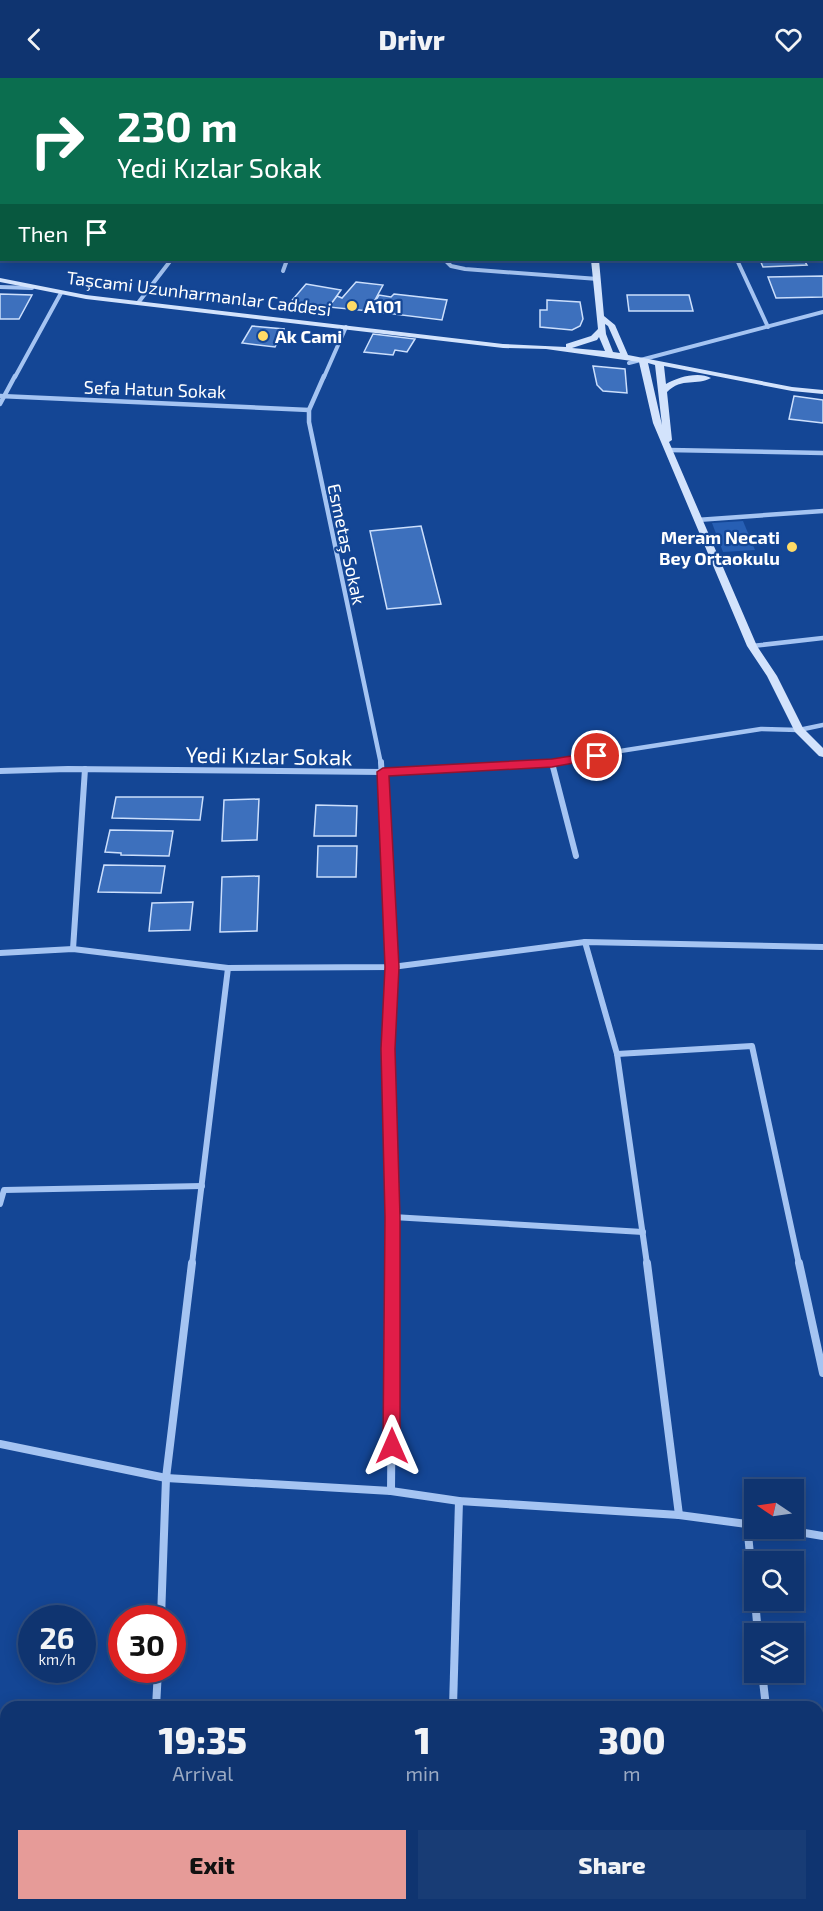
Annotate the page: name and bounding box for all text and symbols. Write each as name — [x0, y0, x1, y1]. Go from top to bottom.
icon: back — [18, 23, 51, 56]
text: Drivr — [378, 23, 445, 55]
icon: heart — [772, 23, 805, 56]
text: 230 m — [117, 100, 238, 150]
icon: right — [18, 102, 96, 180]
text: Yedi Kızlar Sokak — [117, 151, 322, 183]
icon: arrive — [80, 216, 113, 249]
text: Then — [18, 220, 68, 246]
street label: Taşcami Uzunharmanlar Caddesi — [65, 266, 333, 321]
place label: A101 — [364, 295, 402, 317]
marker: A101 — [345, 299, 359, 313]
place label: Ak Cami — [275, 325, 342, 347]
marker: Ak Cami — [256, 329, 270, 343]
street label: Sefa Hatun Sokak — [83, 376, 227, 402]
street label: Esmetaş Sokak — [322, 482, 371, 607]
place label: Meram Necati Bey Ortaokulu — [659, 526, 780, 569]
marker: Meram Necati Bey Ortaokulu — [785, 540, 799, 554]
pin — [571, 730, 622, 781]
icon: arrive — [580, 739, 613, 772]
street label: Yedi Kızlar Sokak — [185, 741, 353, 769]
position arrow — [360, 1414, 424, 1478]
north arrow — [744, 1479, 804, 1539]
map controls — [744, 1479, 804, 1683]
button: search — [744, 1551, 804, 1611]
speed limit sign: 30 — [108, 1605, 186, 1683]
text: 26 — [39, 1619, 75, 1655]
button: layers — [744, 1623, 804, 1683]
text: km/h — [38, 1650, 76, 1668]
text: 19:35 — [159, 1718, 247, 1761]
text: 1 — [414, 1718, 431, 1761]
text: 300 — [598, 1718, 665, 1761]
text: Arrival — [172, 1761, 233, 1785]
text: min — [406, 1761, 440, 1785]
text: m — [623, 1761, 641, 1785]
button: Exit — [18, 1830, 406, 1899]
button: Share — [418, 1830, 806, 1899]

